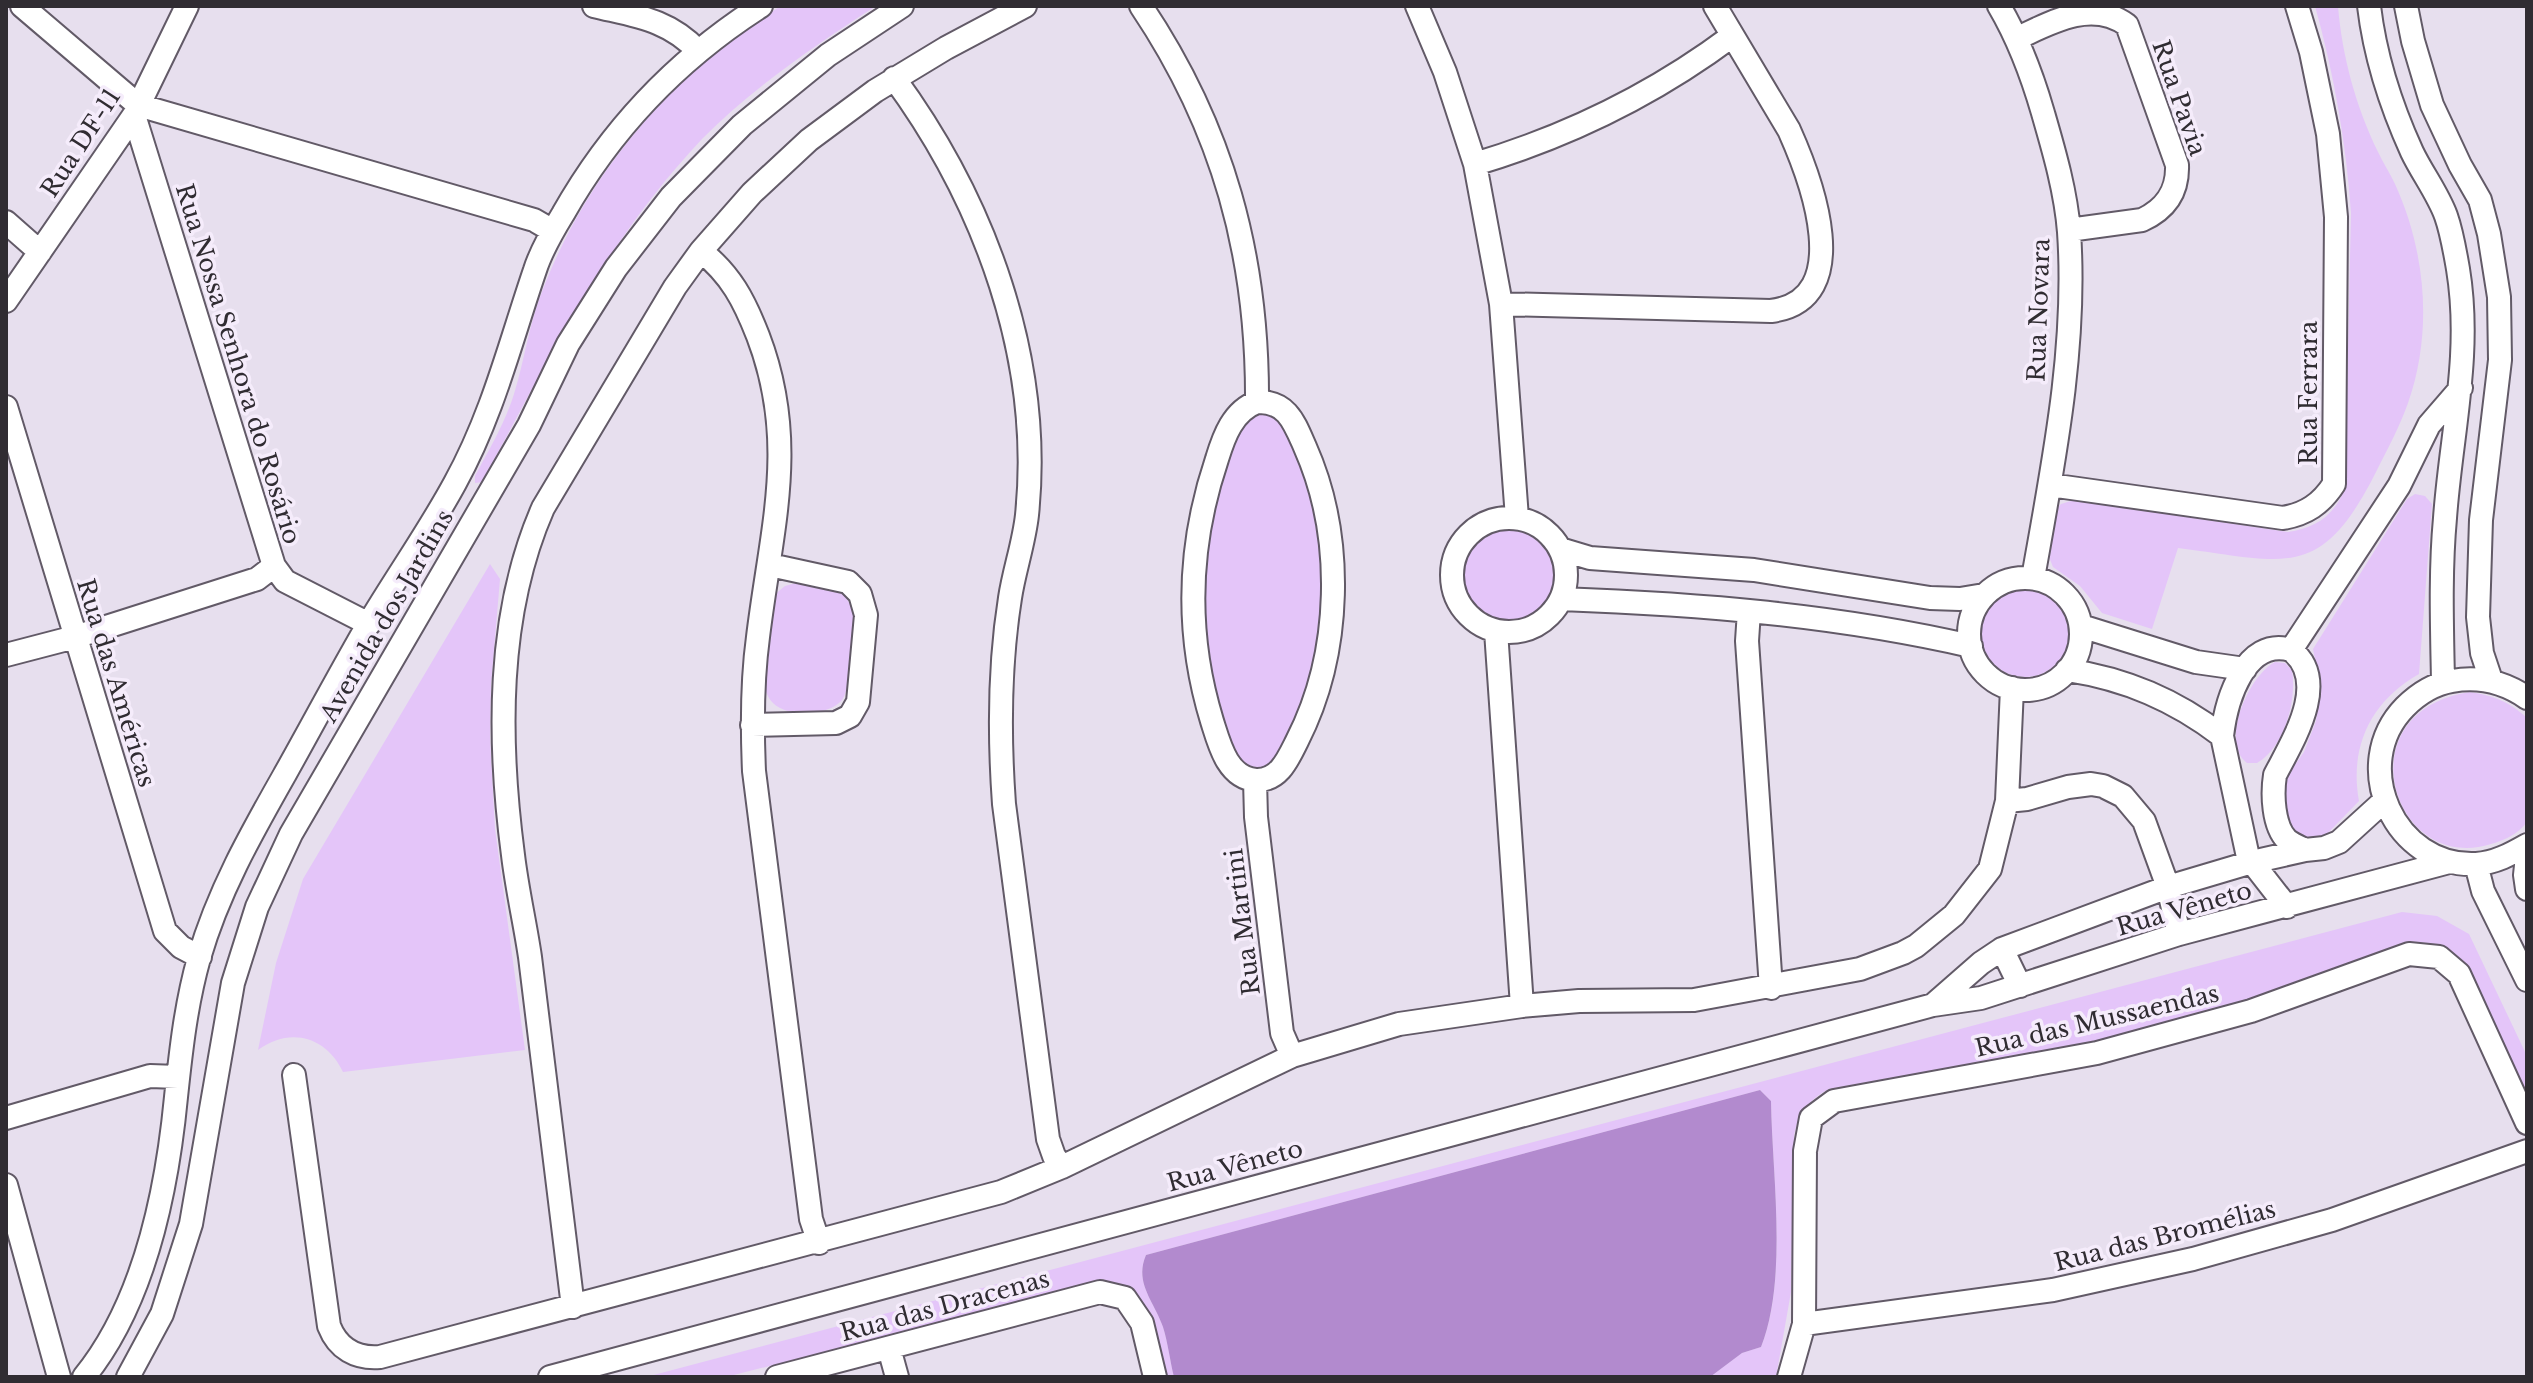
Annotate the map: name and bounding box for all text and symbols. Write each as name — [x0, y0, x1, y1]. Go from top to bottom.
street label: Rua Pavia — [2146, 36, 2213, 160]
street label: Rua DF-11 — [35, 83, 126, 203]
street label: Rua Nossa Senhora do Rosário — [170, 180, 307, 548]
street label: Rua Novara — [2022, 237, 2056, 382]
street label: Rua Ferrara — [2294, 320, 2323, 465]
street label: Avenida dos Jardins — [313, 504, 459, 728]
street label: Rua das Américas — [71, 575, 162, 790]
street label: Rua Martini — [1219, 847, 1266, 997]
street label: Rua Vêneto — [2113, 875, 2255, 942]
street label: Rua das Mussaendas — [1972, 978, 2222, 1063]
street label: Rua Vêneto — [1164, 1133, 1306, 1198]
street label: Rua das Bromélias — [2051, 1194, 2279, 1277]
street label: Rua das Dracenas — [837, 1264, 1053, 1347]

